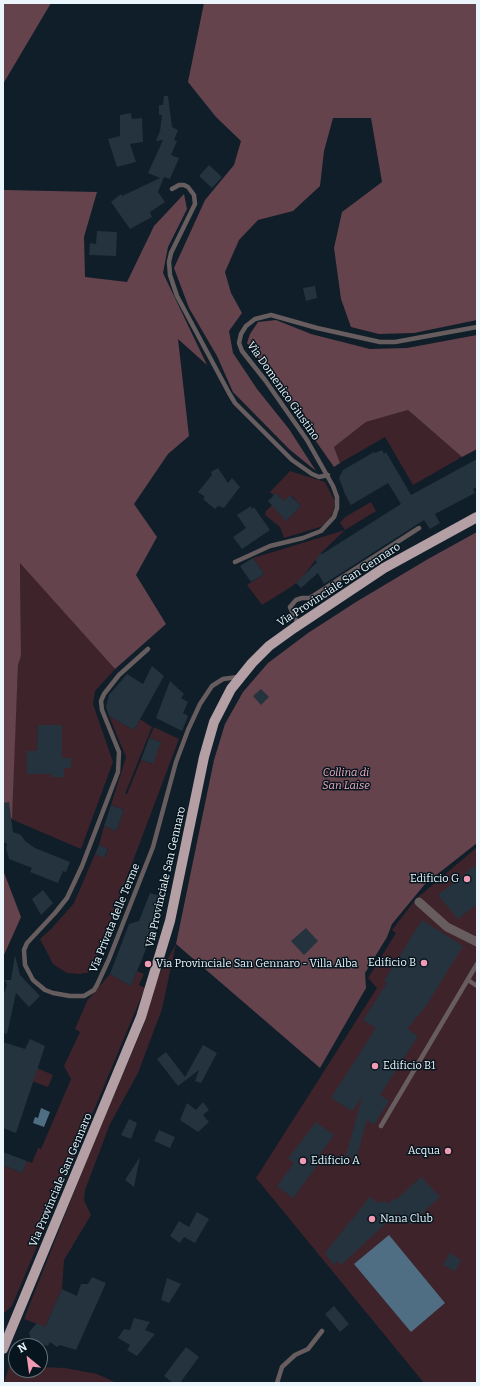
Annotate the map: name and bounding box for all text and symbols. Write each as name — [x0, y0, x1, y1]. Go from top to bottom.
street label: Via Domenico Giustino — [244, 339, 322, 443]
street label: Via Provinciale San Gennaro — [275, 540, 403, 630]
park label: Collina di San Laise — [322, 766, 370, 792]
street label: Via Provinciale San Gennaro — [143, 805, 189, 949]
street label: Via Privata delle Terme — [87, 861, 143, 975]
place label: Edificio G — [410, 872, 459, 886]
marker: Edificio G — [462, 874, 472, 884]
place label: Edificio B — [368, 956, 416, 970]
place label: Via Provinciale San Gennaro - Villa Alba — [156, 957, 358, 971]
marker: Edificio B — [419, 958, 429, 968]
marker: Via Provinciale San Gennaro - Villa Alba — [143, 959, 153, 969]
place label: Edificio B1 — [383, 1059, 436, 1073]
marker: Edificio B1 — [370, 1061, 380, 1071]
street label: Via Provinciale San Gennaro — [27, 1111, 95, 1249]
place label: Acqua — [408, 1144, 440, 1158]
marker: Acqua — [443, 1146, 453, 1156]
place label: Edificio A — [311, 1154, 360, 1168]
marker: Edificio A — [298, 1156, 308, 1166]
place label: Nana Club — [380, 1212, 433, 1226]
marker: Nana Club — [367, 1214, 377, 1224]
north arrow — [8, 1338, 48, 1378]
text: N — [16, 1340, 29, 1356]

